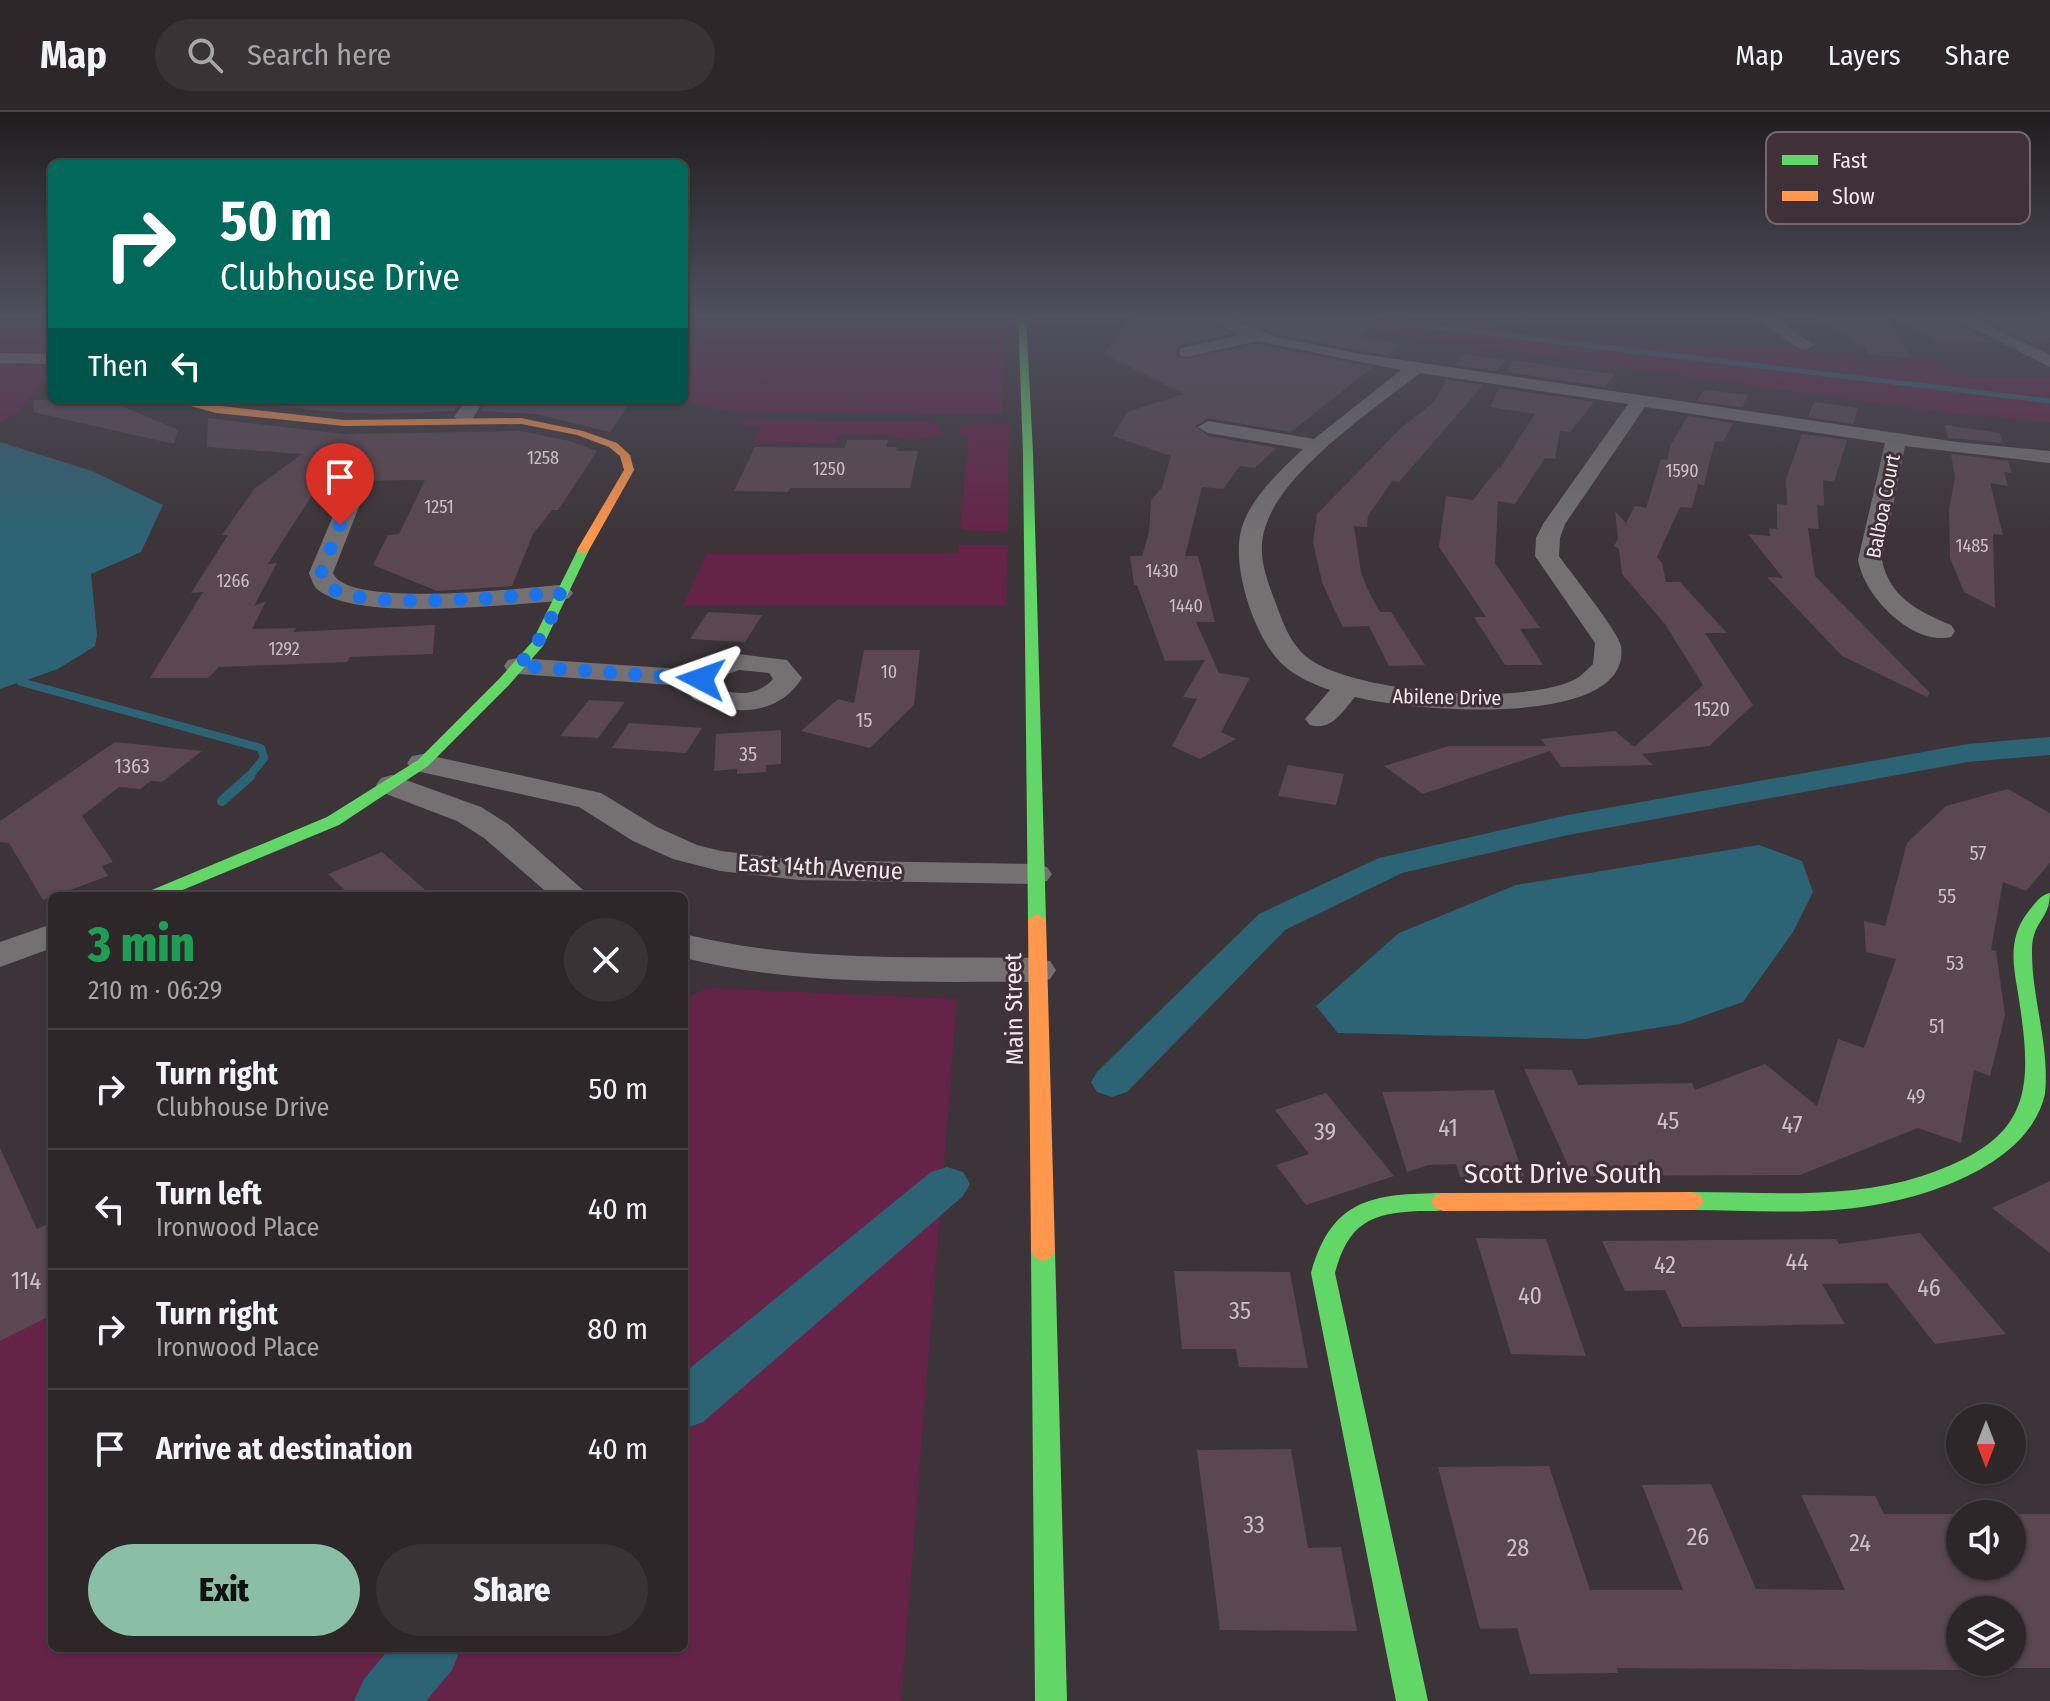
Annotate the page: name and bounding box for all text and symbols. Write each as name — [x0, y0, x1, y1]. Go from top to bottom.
search box — [155, 19, 715, 91]
text: Map — [40, 32, 107, 78]
icon: search — [183, 33, 227, 77]
text: Search here — [247, 37, 391, 73]
text: Map — [1735, 39, 1784, 72]
text: Layers — [1828, 39, 1901, 72]
text: Share — [1945, 39, 2010, 72]
legend — [1766, 132, 2030, 224]
text: Fast — [1832, 147, 1868, 174]
text: Slow — [1832, 183, 1875, 210]
text: 50 m — [220, 188, 332, 255]
icon: right — [88, 192, 192, 296]
text: Clubhouse Drive — [220, 256, 460, 300]
icon: left — [164, 344, 208, 388]
text: Then — [88, 348, 148, 384]
pin — [306, 443, 374, 525]
house number: 1258 — [527, 447, 559, 469]
street label: Balboa Court — [1861, 451, 1905, 560]
icon: arrive — [318, 455, 362, 499]
house number: 1250 — [813, 458, 845, 480]
house number: 1590 — [1665, 460, 1699, 482]
house number: 1251 — [424, 496, 454, 518]
house number: 1485 — [1956, 535, 1989, 557]
house number: 1430 — [1146, 560, 1178, 582]
house number: 1266 — [217, 570, 249, 592]
house number: 1440 — [1169, 595, 1203, 617]
position arrow — [659, 637, 743, 721]
house number: 1292 — [268, 638, 300, 660]
house number: 10 — [881, 661, 897, 683]
street label: Abilene Drive — [1392, 684, 1502, 710]
house number: 1520 — [1694, 697, 1730, 721]
house number: 15 — [856, 708, 872, 732]
house number: 35 — [739, 742, 757, 766]
house number: 1363 — [114, 754, 150, 778]
house number: 57 — [1970, 841, 1986, 865]
street label: East 14th Avenue — [737, 849, 903, 885]
house number: 55 — [1938, 884, 1956, 908]
text: 3 min — [88, 916, 195, 974]
button: close — [564, 918, 648, 1002]
house number: 53 — [1946, 951, 1964, 975]
street label: Main Street — [999, 953, 1029, 1065]
text: 210 m · 06:29 — [88, 975, 222, 1006]
house number: 51 — [1929, 1014, 1945, 1038]
text: Turn right — [156, 1056, 278, 1092]
icon: right — [88, 1067, 132, 1111]
text: 50 m — [588, 1071, 648, 1107]
house number: 49 — [1906, 1084, 1926, 1108]
text: Clubhouse Drive — [156, 1092, 329, 1123]
house number: 45 — [1657, 1107, 1679, 1135]
house number: 47 — [1782, 1111, 1803, 1139]
house number: 41 — [1438, 1114, 1458, 1142]
house number: 39 — [1314, 1118, 1336, 1146]
street label: Scott Drive South — [1464, 1157, 1662, 1190]
text: Turn left — [156, 1176, 262, 1212]
icon: left — [88, 1187, 132, 1231]
text: 40 m — [588, 1191, 648, 1227]
text: Ironwood Place — [156, 1212, 319, 1243]
house number: 44 — [1785, 1248, 1809, 1276]
house number: 42 — [1654, 1251, 1676, 1279]
house number: 114 — [11, 1267, 41, 1295]
house number: 46 — [1917, 1274, 1941, 1302]
house number: 40 — [1518, 1282, 1542, 1310]
text: Turn right — [156, 1296, 278, 1332]
house number: 35 — [1229, 1297, 1251, 1325]
icon: right — [88, 1307, 132, 1351]
text: 80 m — [587, 1311, 648, 1347]
text: Ironwood Place — [156, 1332, 319, 1363]
north arrow — [1946, 1404, 2026, 1484]
map controls — [1946, 1404, 2026, 1676]
icon: arrive — [88, 1427, 132, 1471]
text: Arrive at destination — [156, 1431, 413, 1467]
text: 40 m — [588, 1431, 648, 1467]
button: sound — [1946, 1500, 2026, 1580]
house number: 33 — [1243, 1511, 1265, 1539]
house number: 26 — [1687, 1523, 1709, 1551]
house number: 24 — [1849, 1529, 1871, 1557]
house number: 28 — [1507, 1534, 1529, 1562]
button: Exit — [88, 1544, 360, 1636]
button: Share — [376, 1544, 648, 1636]
button: layers — [1946, 1596, 2026, 1676]

